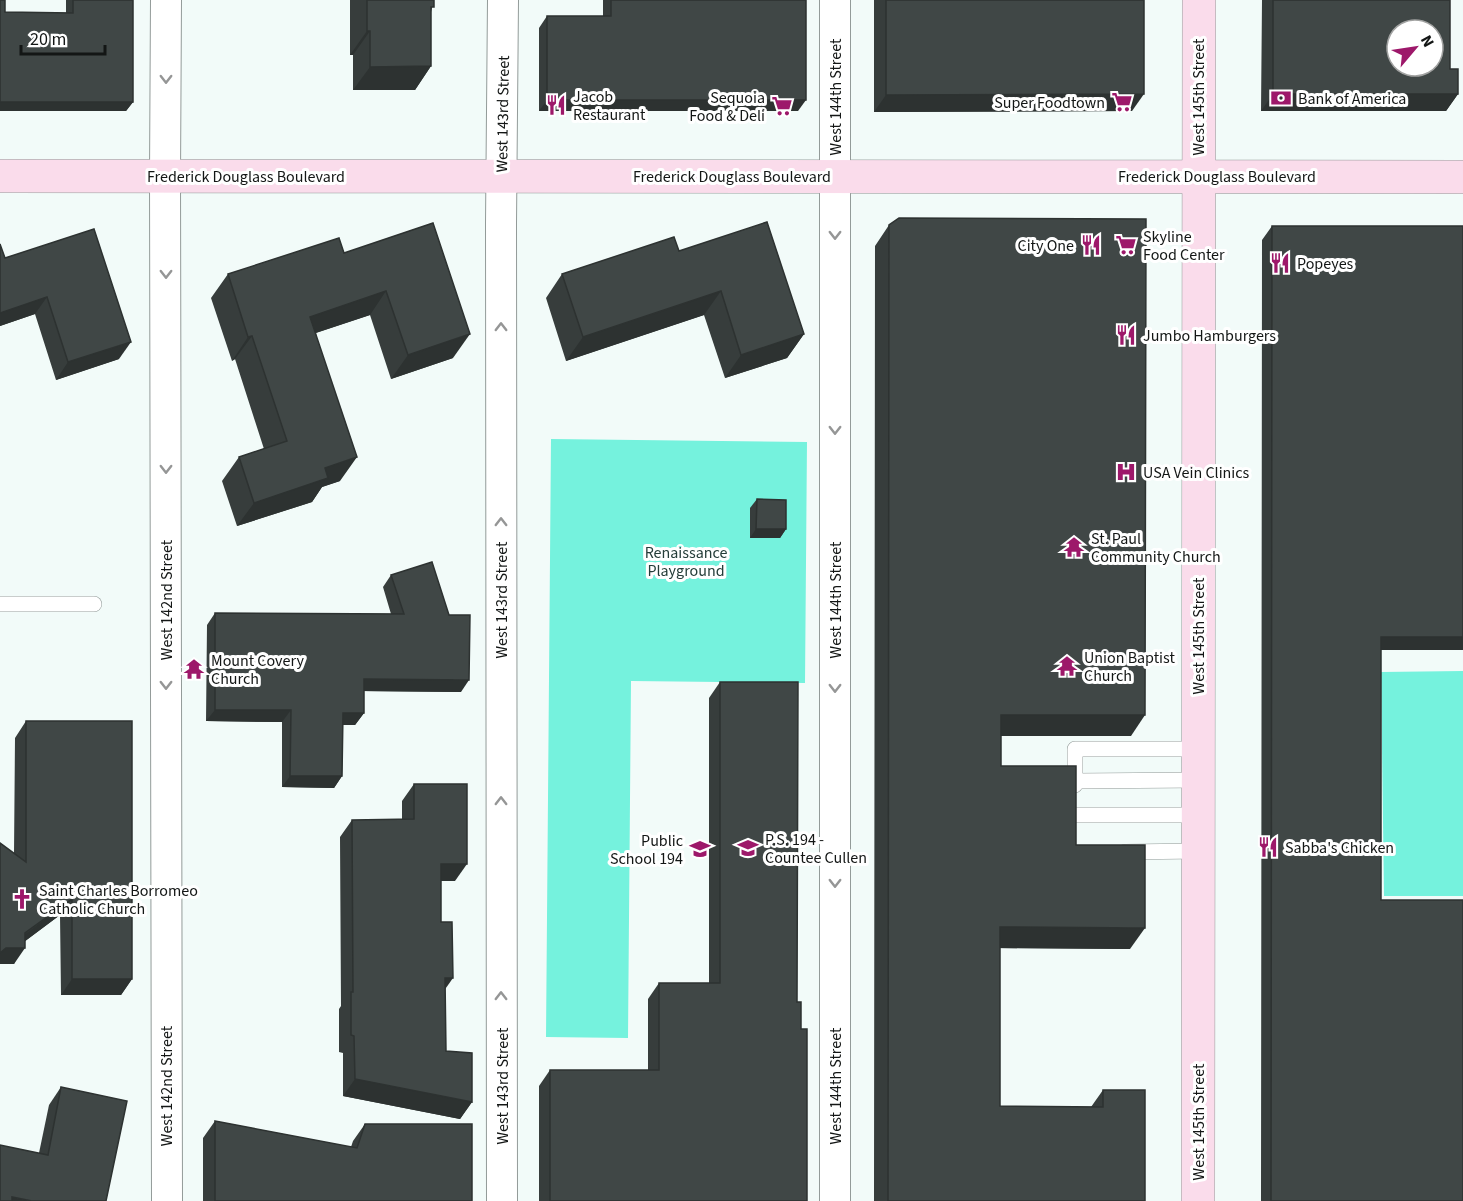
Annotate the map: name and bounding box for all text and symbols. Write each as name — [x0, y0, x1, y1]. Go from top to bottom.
scale bar — [21, 18, 105, 56]
north arrow — [1385, 18, 1445, 78]
text: 20 m — [30, 27, 66, 52]
text: N — [1415, 31, 1439, 51]
street label: West 144th Street — [825, 38, 847, 155]
street label: West 145th Street — [1188, 38, 1210, 155]
street label: West 143rd Street — [491, 55, 515, 173]
one-way arrow — [160, 75, 172, 84]
place label: Jacob Restaurant — [573, 86, 646, 126]
bank icon: Bank of America — [1269, 86, 1293, 110]
place label: Sequoia Food & Deli — [689, 87, 765, 127]
place label: Bank of America — [1298, 88, 1406, 110]
supermarket icon: Super Foodtown — [1110, 90, 1134, 114]
place label: Super Foodtown — [994, 92, 1105, 114]
restaurant icon: Jacob Restaurant — [544, 93, 568, 117]
supermarket icon: Sequoia Food & Deli — [770, 94, 794, 118]
street label: Frederick Douglass Boulevard — [147, 166, 345, 188]
street label: Frederick Douglass Boulevard — [633, 166, 831, 188]
street label: Frederick Douglass Boulevard — [1118, 166, 1316, 188]
place label: Skyline Food Center — [1143, 226, 1225, 266]
one-way arrow — [829, 230, 841, 239]
restaurant icon: City One — [1079, 233, 1103, 257]
supermarket icon: Skyline Food Center — [1114, 233, 1138, 257]
place label: City One — [1018, 235, 1074, 257]
restaurant icon: Popeyes — [1268, 251, 1292, 275]
place label: Popeyes — [1297, 253, 1354, 275]
one-way arrow — [160, 270, 172, 279]
one-way arrow — [495, 322, 507, 331]
restaurant icon: Jumbo Hamburgers — [1114, 323, 1138, 347]
place label: Jumbo Hamburgers — [1143, 325, 1276, 347]
one-way arrow — [829, 425, 841, 434]
hospital icon: USA Vein Clinics — [1114, 460, 1138, 484]
place label: USA Vein Clinics — [1143, 462, 1250, 484]
one-way arrow — [160, 465, 172, 474]
one-way arrow — [495, 517, 507, 526]
place label: St. Paul Community Church — [1091, 528, 1221, 568]
temple icon: St. Paul Community Church — [1062, 535, 1086, 559]
street label: West 142nd Street — [156, 539, 178, 660]
street label: West 143rd Street — [491, 541, 513, 658]
street label: West 144th Street — [825, 541, 847, 658]
park label: Renaissance Playground — [645, 542, 727, 582]
street label: West 145th Street — [1188, 577, 1210, 694]
place label: Union Baptist Church — [1084, 647, 1175, 687]
place label: Mount Covery Church — [211, 650, 304, 690]
temple icon: Union Baptist Church — [1055, 654, 1079, 678]
temple icon: Mount Covery Church — [182, 657, 206, 681]
one-way arrow — [160, 681, 172, 690]
one-way arrow — [829, 683, 841, 692]
one-way arrow — [495, 796, 507, 805]
place label: P.S. 194 - Countee Cullen — [765, 829, 867, 869]
place label: Public School 194 — [610, 830, 683, 870]
restaurant icon: Sabba's Chicken — [1256, 835, 1280, 859]
school or university icon: P.S. 194 - Countee Cullen — [736, 836, 760, 860]
school or university icon: Public School 194 — [688, 837, 712, 861]
place label: Sabba's Chicken — [1285, 837, 1394, 859]
one-way arrow — [829, 878, 841, 887]
place label: Saint Charles Borromeo Catholic Church — [39, 880, 198, 920]
church icon: Saint Charles Borromeo Catholic Church — [10, 887, 34, 911]
one-way arrow — [495, 991, 507, 1000]
street label: West 142nd Street — [156, 1025, 178, 1146]
street label: West 143rd Street — [492, 1027, 514, 1144]
street label: West 144th Street — [825, 1027, 847, 1144]
street label: West 145th Street — [1188, 1063, 1210, 1180]

